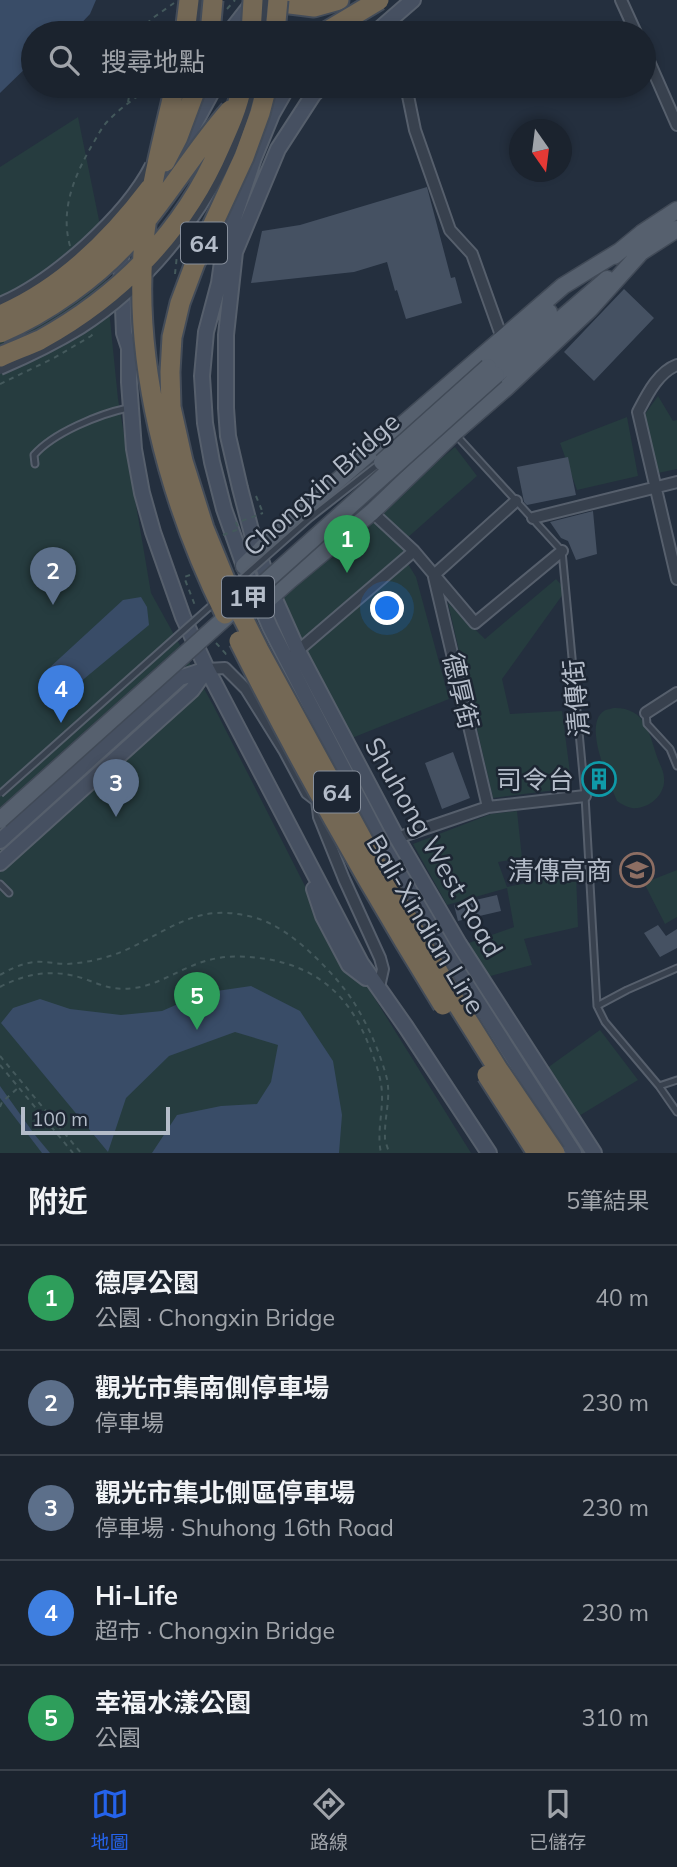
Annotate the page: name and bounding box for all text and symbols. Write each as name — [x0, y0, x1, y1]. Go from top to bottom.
search box — [21, 21, 656, 98]
icon: search — [45, 41, 83, 79]
text: 搜尋地點 — [101, 45, 205, 78]
north arrow — [509, 119, 572, 182]
road number: 64 — [181, 223, 227, 264]
street label: Chongxin Bridge — [236, 405, 406, 563]
pin: 1 — [324, 515, 370, 573]
pin: 2 — [30, 547, 76, 605]
road number: 1甲 — [222, 576, 274, 618]
your location — [370, 591, 404, 625]
street label: 德厚街 — [436, 649, 486, 733]
street label: 清傳街 — [556, 658, 596, 738]
pin: 4 — [38, 665, 84, 723]
street label: Shuhong West Road — [358, 731, 510, 963]
pin: 3 — [93, 759, 139, 817]
building icon: 司令台 — [580, 760, 618, 798]
place label: 司令台 — [496, 763, 574, 796]
road number: 64 — [314, 772, 360, 812]
street label: Bali-Xindian Line — [359, 828, 493, 1020]
school or university icon: 清傳高商 — [618, 851, 656, 889]
place label: 清傳高商 — [508, 854, 612, 887]
pin: 5 — [174, 972, 220, 1030]
scale bar — [21, 1104, 170, 1136]
text: 100 m — [32, 1107, 88, 1131]
text: 附近 — [28, 1182, 88, 1220]
text: 5筆結果 — [566, 1186, 649, 1215]
text: 德厚公園 — [95, 1266, 199, 1299]
text: 1 — [44, 1283, 58, 1312]
text: 40 m — [595, 1283, 649, 1312]
text: 公園 · Chongxin Bridge — [95, 1303, 335, 1332]
text: 觀光市集南側停車場 — [95, 1371, 329, 1404]
text: 2 — [44, 1388, 58, 1417]
text: 230 m — [581, 1388, 649, 1417]
text: 停車場 — [95, 1408, 164, 1437]
text: 觀光市集北側區停車場 — [95, 1476, 355, 1509]
text: 3 — [44, 1493, 58, 1522]
text: 230 m — [581, 1493, 649, 1522]
text: 停車場 · Shuhong 16th Road — [95, 1513, 394, 1542]
text: Hi-Life — [95, 1579, 178, 1612]
text: 4 — [44, 1598, 58, 1627]
text: 230 m — [581, 1598, 649, 1627]
text: 超市 · Chongxin Bridge — [95, 1616, 335, 1645]
text: 幸福水漾公園 — [95, 1686, 251, 1719]
text: 5 — [44, 1703, 58, 1732]
text: 310 m — [581, 1703, 649, 1732]
text: 公園 — [95, 1723, 141, 1752]
tab: 地圖 — [91, 1785, 129, 1854]
tab: 路線 — [310, 1785, 348, 1854]
tab: 已儲存 — [529, 1785, 586, 1854]

